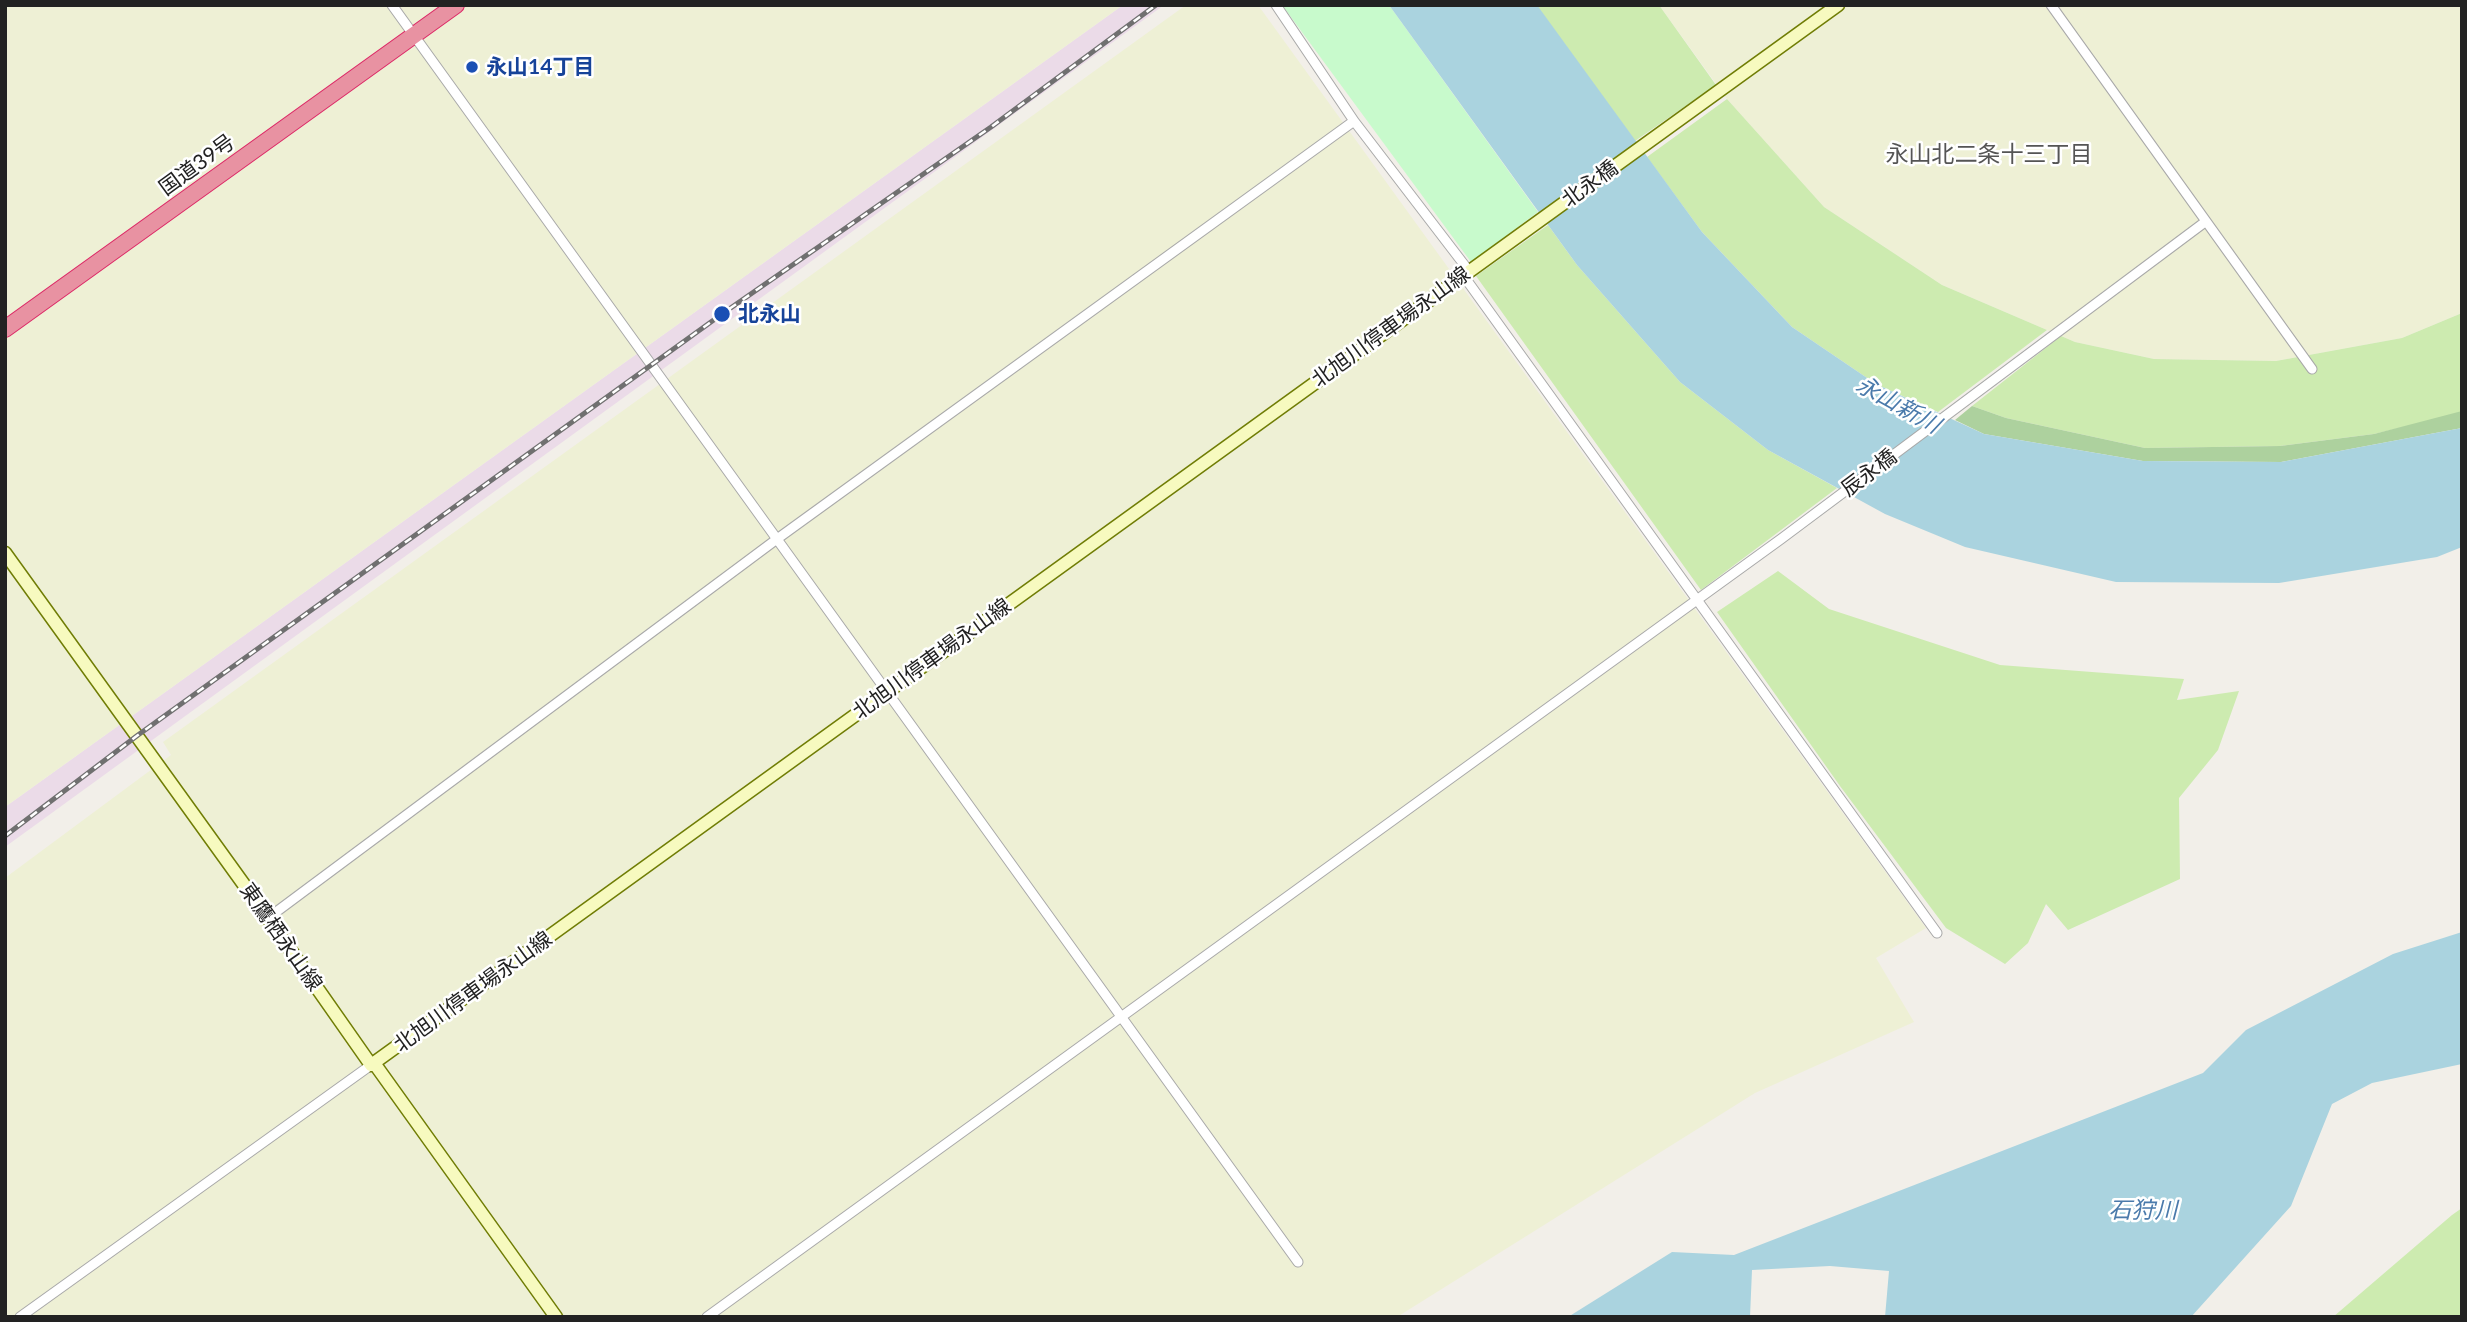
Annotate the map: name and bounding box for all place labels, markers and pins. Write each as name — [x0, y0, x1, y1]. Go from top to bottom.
place label: 永山14丁目 — [486, 54, 594, 80]
marker: 永山14丁目 — [464, 59, 480, 75]
place label: 北永山 — [738, 301, 801, 327]
marker: 北永山 — [712, 304, 732, 324]

